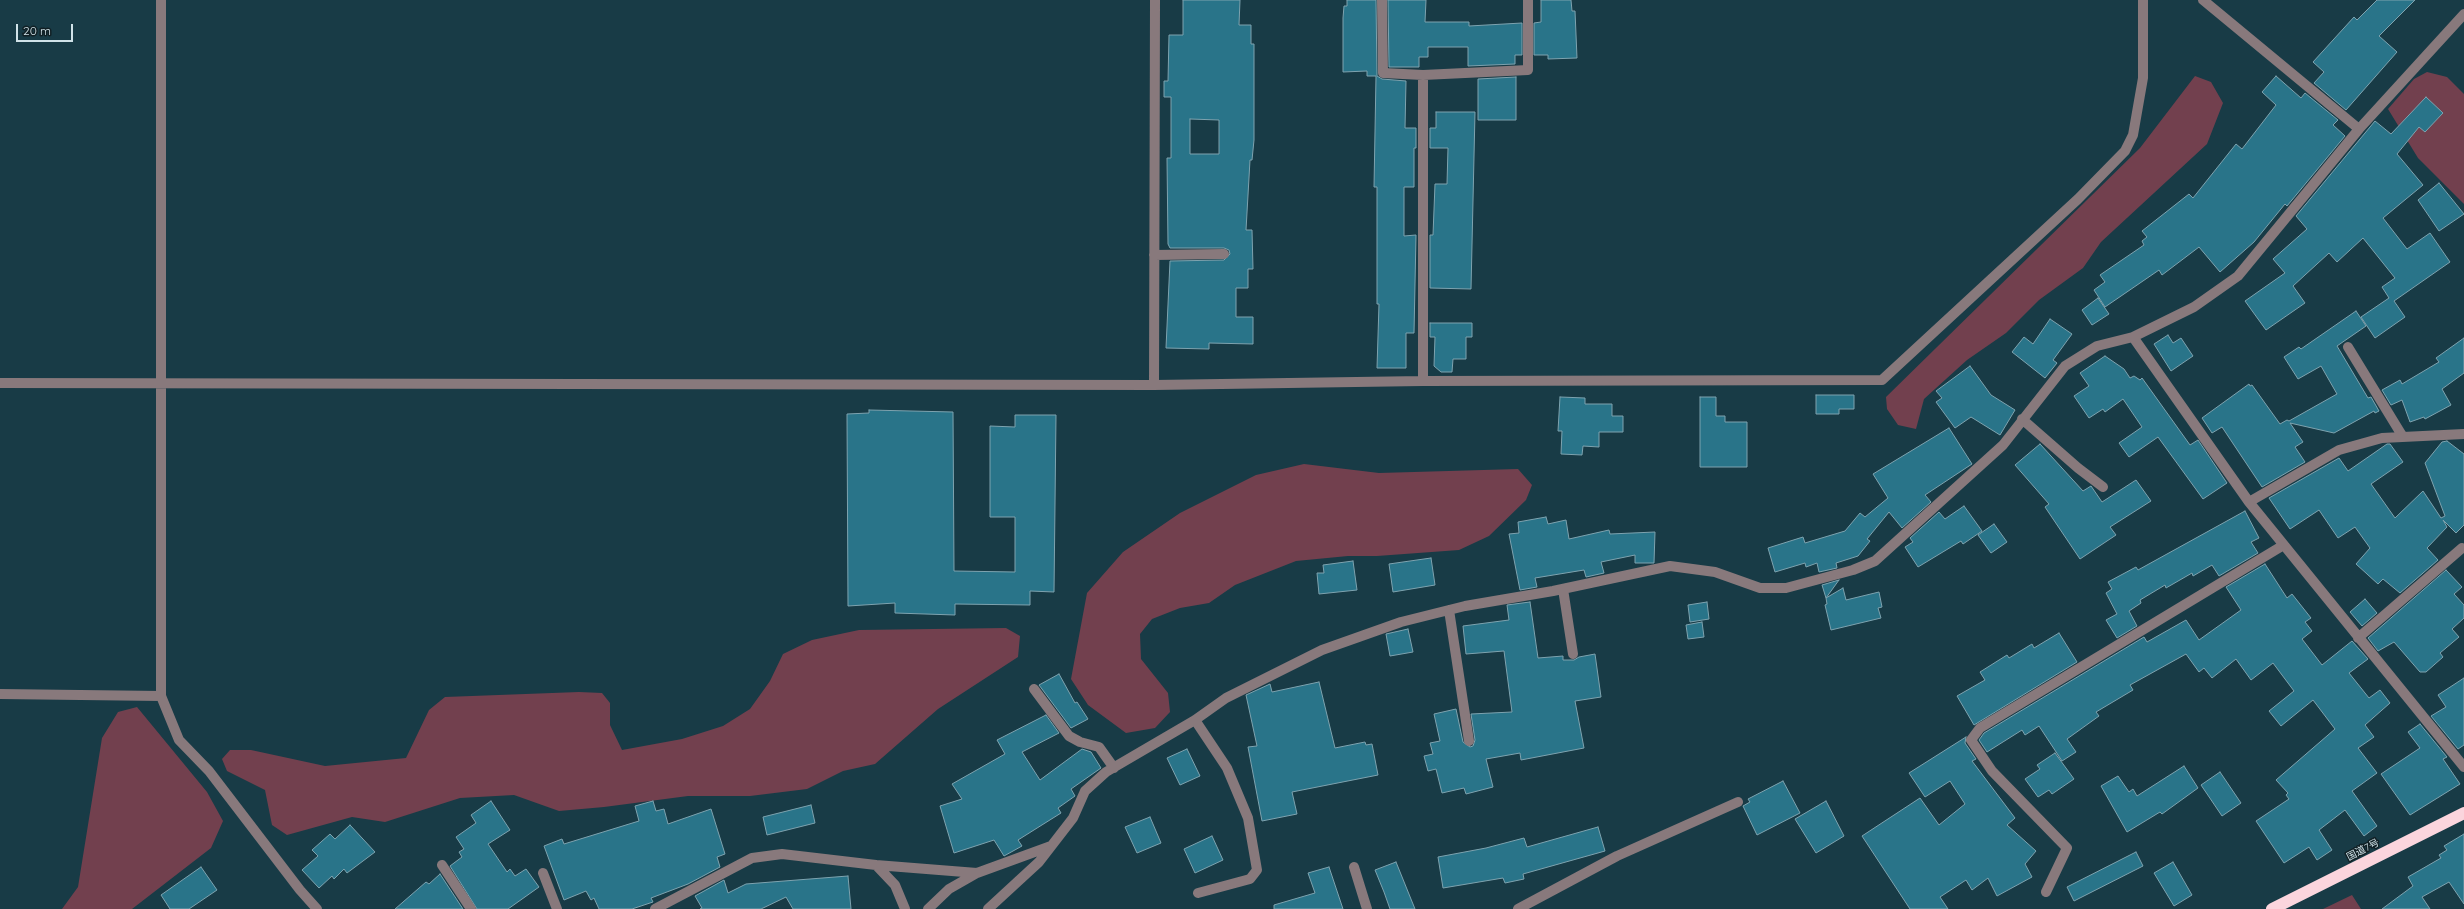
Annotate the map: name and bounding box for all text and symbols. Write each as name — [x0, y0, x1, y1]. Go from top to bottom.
scale bar — [18, 16, 75, 42]
text: 20 m — [23, 23, 51, 38]
street label: 国道7号 — [2345, 837, 2381, 863]

